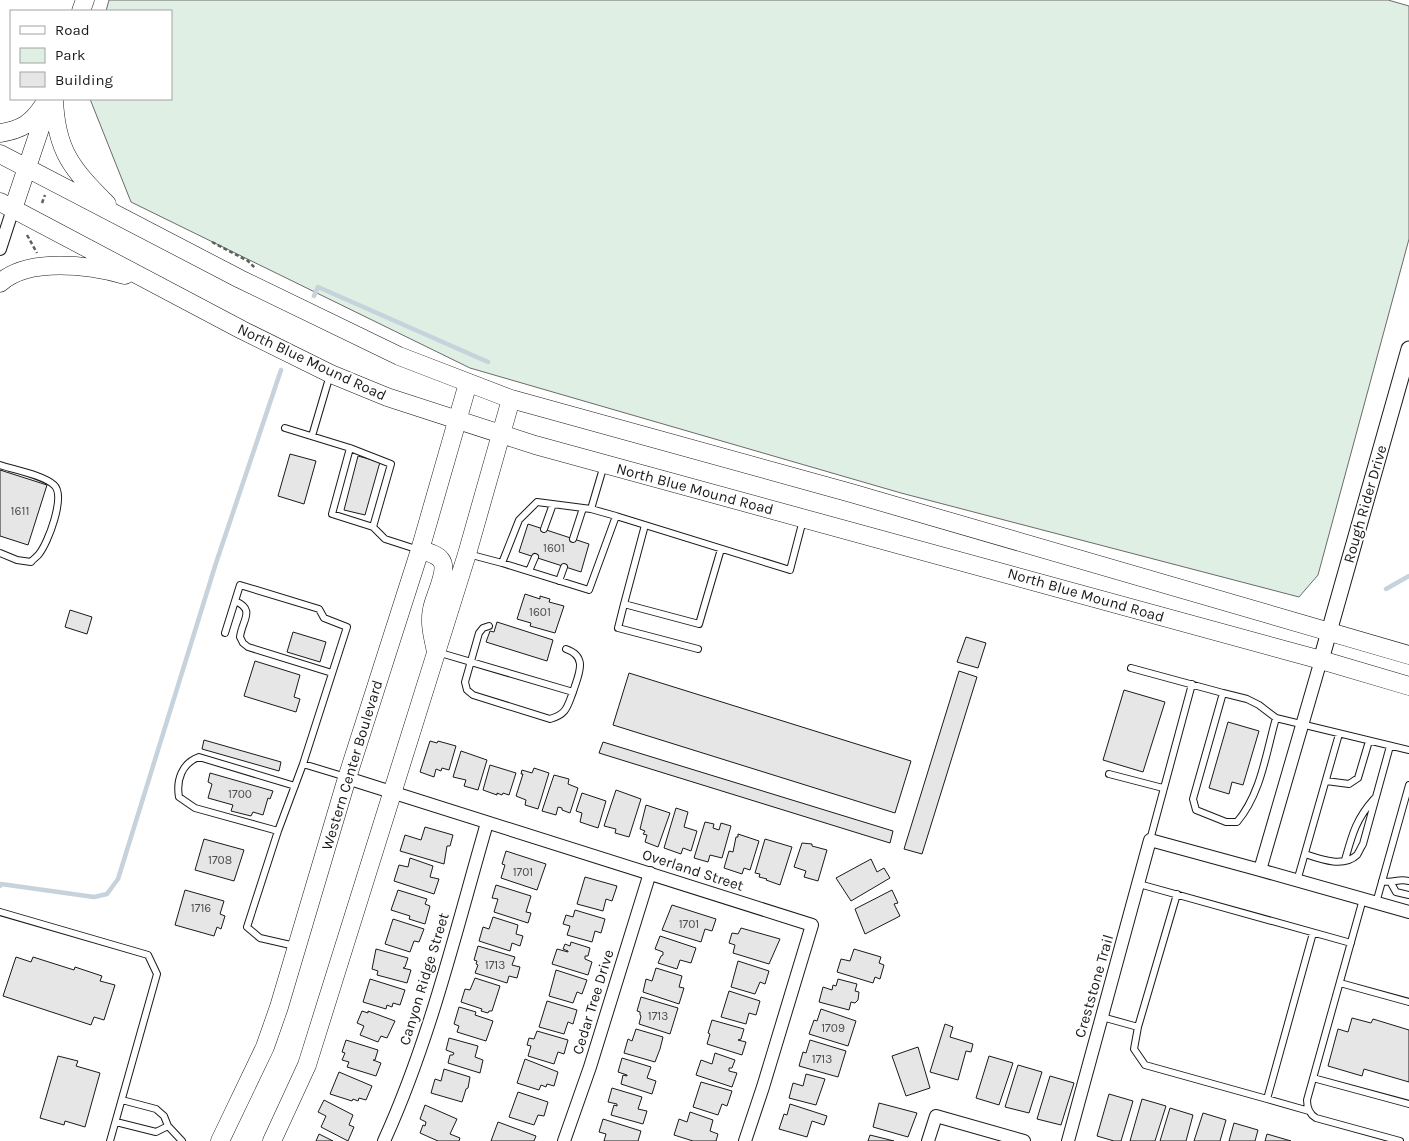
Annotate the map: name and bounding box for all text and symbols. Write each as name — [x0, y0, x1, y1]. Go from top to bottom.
legend — [10, 10, 172, 100]
text: Road — [55, 21, 90, 39]
text: Park — [55, 46, 85, 64]
text: Building — [55, 71, 113, 89]
street label: North Blue Mound Road — [235, 320, 389, 404]
street label: Rough Rider Drive — [1340, 443, 1390, 565]
street label: North Blue Mound Road — [614, 459, 776, 519]
house number: 1611 — [11, 504, 29, 518]
house number: 1601 — [543, 541, 565, 555]
street label: North Blue Mound Road — [1006, 564, 1166, 626]
house number: 1601 — [529, 605, 551, 619]
street label: Western Center Boulevard — [318, 678, 386, 852]
house number: 1700 — [228, 787, 252, 801]
street label: Overland Street — [640, 845, 746, 895]
house number: 1708 — [208, 853, 232, 867]
house number: 1701 — [513, 865, 533, 879]
house number: 1716 — [191, 901, 211, 915]
street label: Canyon Ridge Street — [395, 910, 453, 1048]
house number: 1701 — [679, 917, 699, 931]
street label: Creststone Trail — [1071, 932, 1117, 1040]
street label: Cedar Tree Drive — [568, 947, 618, 1057]
house number: 1713 — [485, 958, 505, 972]
house number: 1713 — [648, 1009, 668, 1023]
house number: 1709 — [821, 1021, 845, 1035]
house number: 1713 — [812, 1052, 832, 1066]

